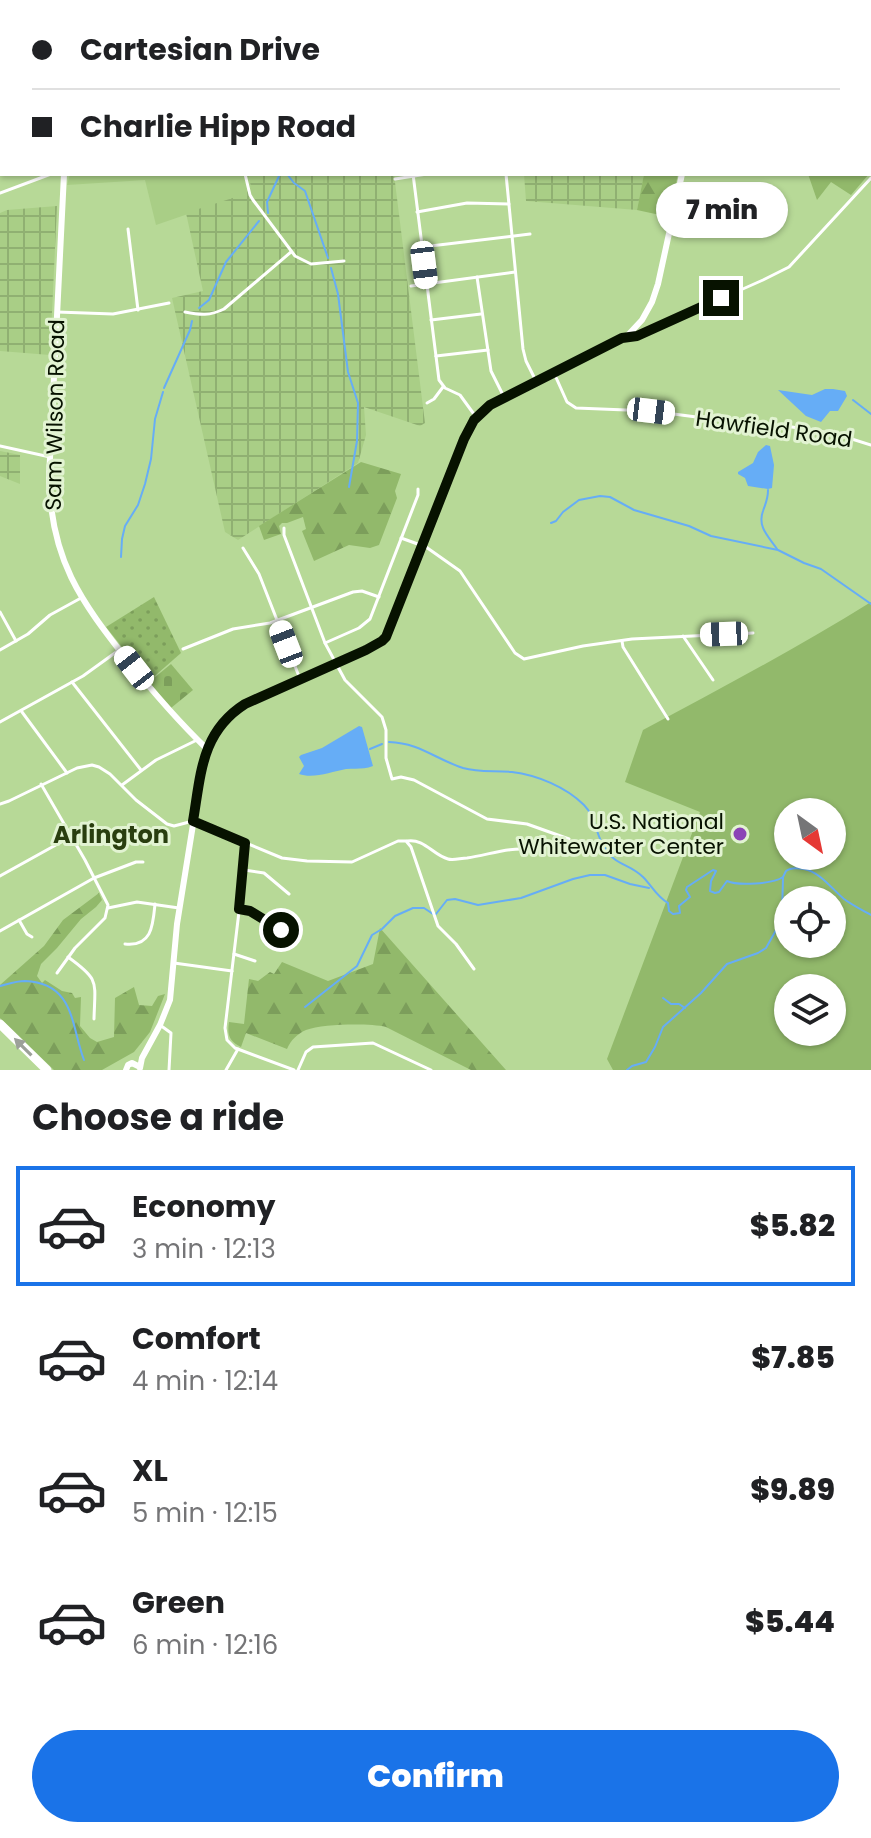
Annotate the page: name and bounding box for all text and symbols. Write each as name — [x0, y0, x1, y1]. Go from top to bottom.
text: Cartesian Drive — [80, 28, 320, 71]
text: Charlie Hipp Road — [80, 105, 356, 148]
callout: 7 min — [655, 182, 787, 238]
text: 7 min — [686, 192, 758, 228]
car — [409, 240, 439, 290]
route end — [703, 280, 739, 316]
street label: Sam Wilson Road — [38, 319, 72, 511]
car — [626, 396, 676, 426]
street label: Hawfield Road — [694, 403, 854, 455]
car — [266, 617, 306, 671]
car — [700, 621, 748, 647]
car — [110, 642, 158, 694]
north arrow — [774, 798, 846, 870]
map controls — [774, 798, 846, 1046]
place label: U.S. National Whitewater Center — [518, 806, 724, 862]
district label: Arlington — [53, 818, 169, 851]
marker: U.S. National Whitewater Center — [731, 825, 749, 843]
button: locate — [774, 886, 846, 958]
route start — [263, 912, 299, 948]
button: layers — [774, 974, 846, 1046]
one-way arrow — [14, 1038, 33, 1057]
text: Choose a ride — [32, 1092, 284, 1143]
text: Economy — [132, 1185, 276, 1228]
icon: car — [36, 1190, 108, 1262]
text: $5.82 — [750, 1204, 835, 1247]
text: 3 min · 12:13 — [132, 1231, 276, 1267]
text: Comfort — [132, 1317, 261, 1360]
icon: car — [36, 1322, 108, 1394]
text: $7.85 — [751, 1336, 835, 1379]
text: 4 min · 12:14 — [132, 1363, 278, 1399]
text: XL — [132, 1449, 168, 1492]
icon: car — [36, 1454, 108, 1526]
text: $9.89 — [750, 1468, 835, 1511]
text: 5 min · 12:15 — [132, 1495, 278, 1531]
text: Green — [132, 1581, 225, 1624]
icon: car — [36, 1586, 108, 1658]
text: $5.44 — [745, 1600, 835, 1643]
text: 6 min · 12:16 — [132, 1627, 278, 1663]
button: Confirm — [32, 1730, 839, 1822]

